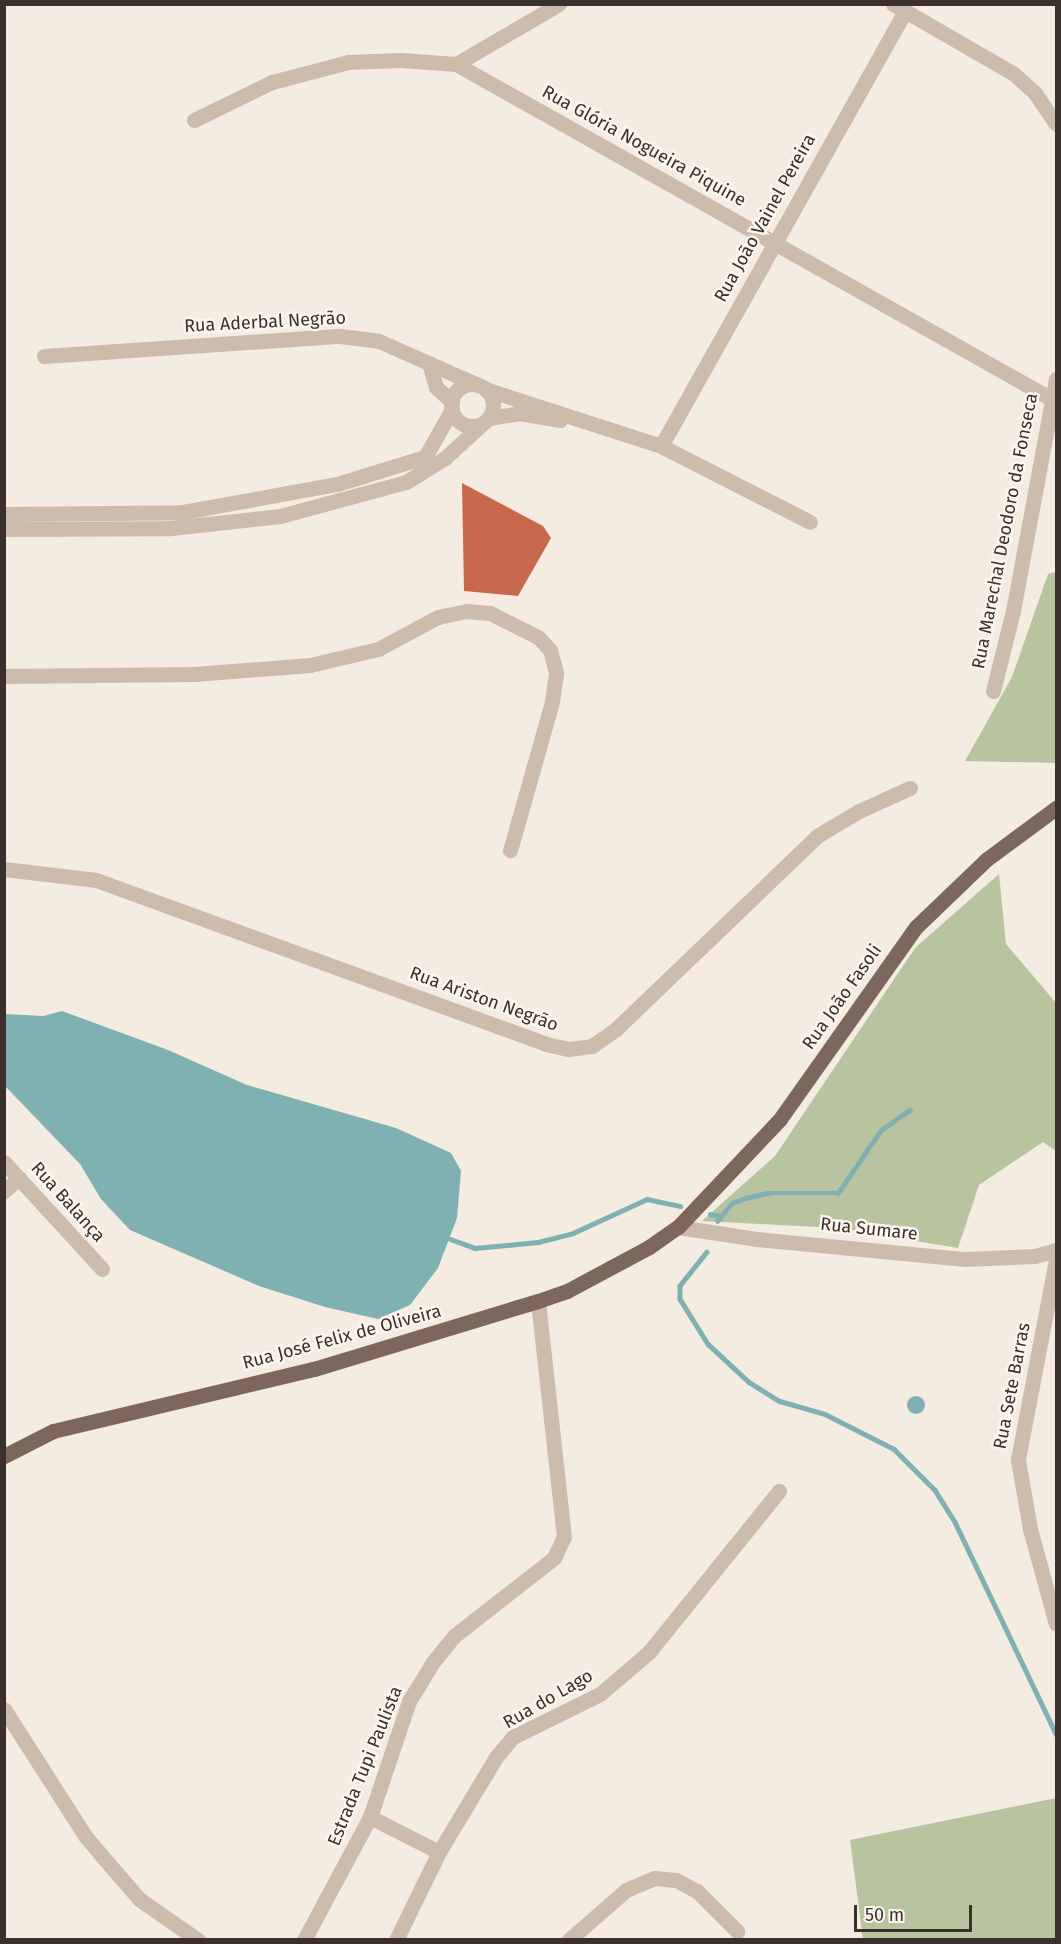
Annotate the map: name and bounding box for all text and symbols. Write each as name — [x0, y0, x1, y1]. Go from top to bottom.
street label: Rua Glória Nogueira Piquine — [538, 81, 750, 211]
street label: Rua João Vainel Pereira — [710, 130, 820, 306]
street label: Rua Aderbal Negrão — [184, 307, 346, 337]
street label: Rua Marechal Deodoro da Fonseca — [968, 391, 1042, 671]
street label: Rua João Fasoli — [798, 940, 886, 1054]
street label: Rua Ariston Negrão — [407, 962, 561, 1036]
street label: Rua Balança — [26, 1158, 110, 1246]
street label: Rua Sumare — [819, 1213, 919, 1245]
street label: Rua José Felix de Oliveira — [240, 1300, 444, 1374]
street label: Rua Sete Barras — [989, 1321, 1035, 1451]
street label: Rua do Lago — [499, 1665, 597, 1733]
street label: Estrada Tupi Paulista — [323, 1683, 407, 1849]
scale bar — [857, 1893, 976, 1931]
text: 50 m — [865, 1904, 904, 1926]

